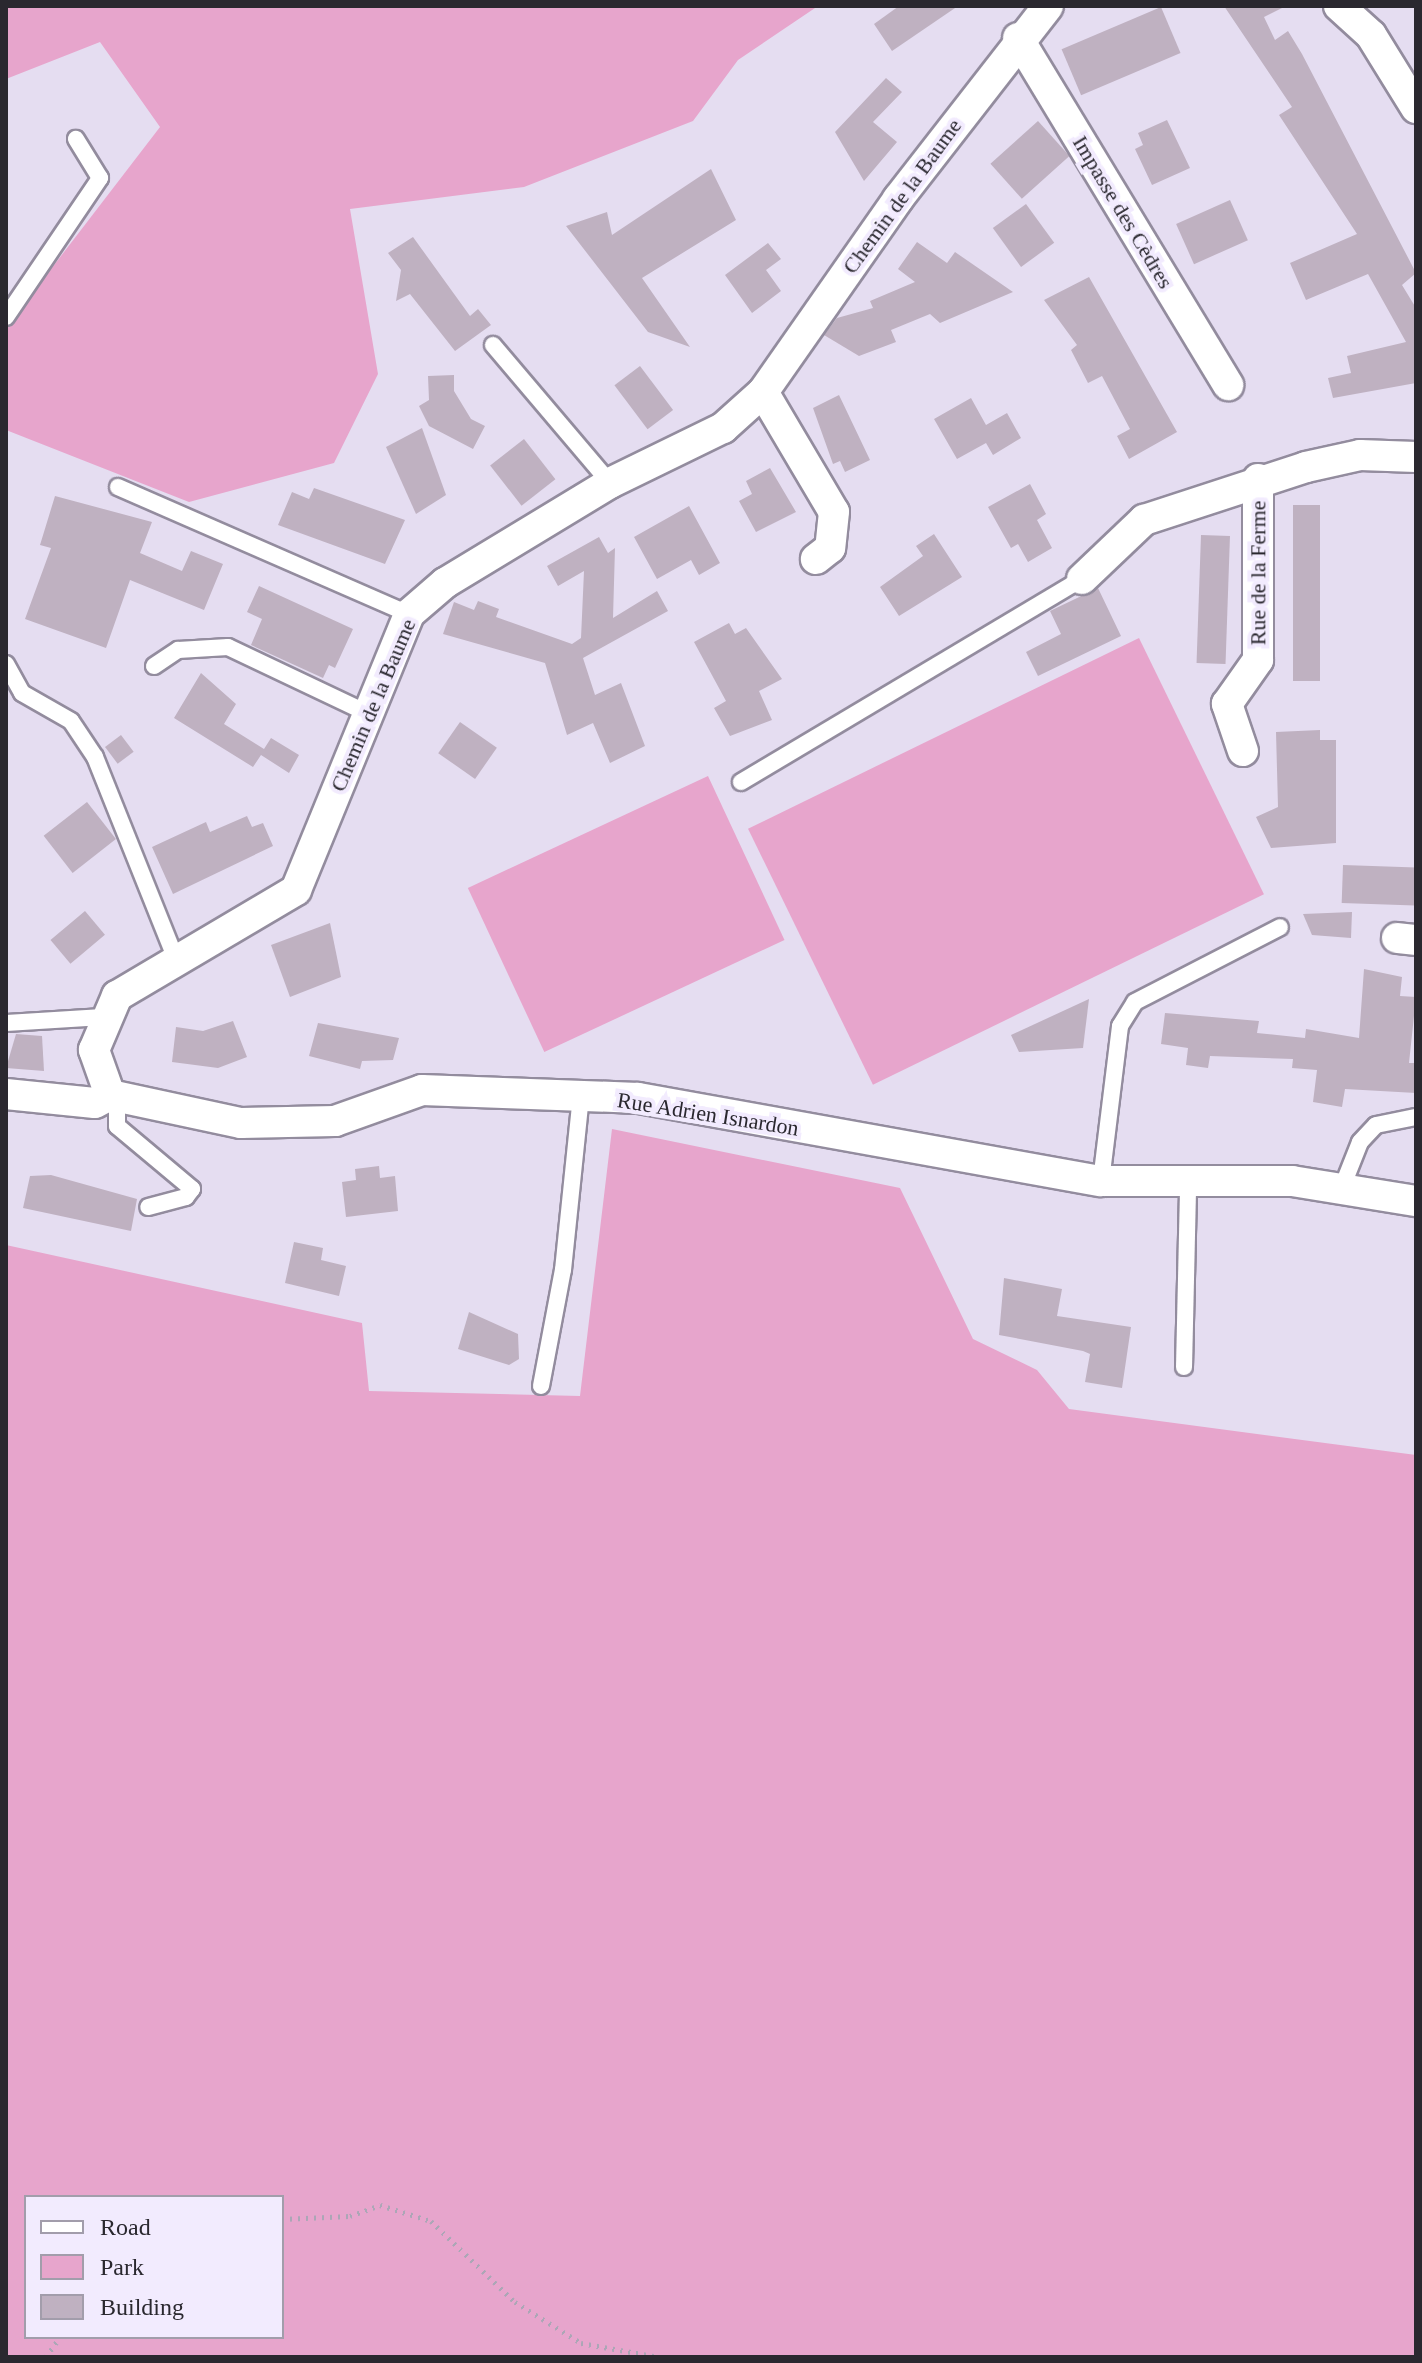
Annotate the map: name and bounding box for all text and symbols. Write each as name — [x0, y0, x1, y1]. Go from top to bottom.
street label: Chemin de la Baume — [837, 113, 967, 279]
street label: Impasse des Cèdres — [1067, 131, 1179, 293]
street label: Rue de la Ferme — [1245, 501, 1271, 645]
street label: Chemin de la Baume — [325, 615, 421, 795]
street label: Rue Adrien Isnardon — [615, 1087, 801, 1141]
legend — [24, 2195, 284, 2339]
text: Road — [100, 2214, 151, 2240]
text: Park — [100, 2254, 144, 2280]
text: Building — [100, 2294, 184, 2320]

